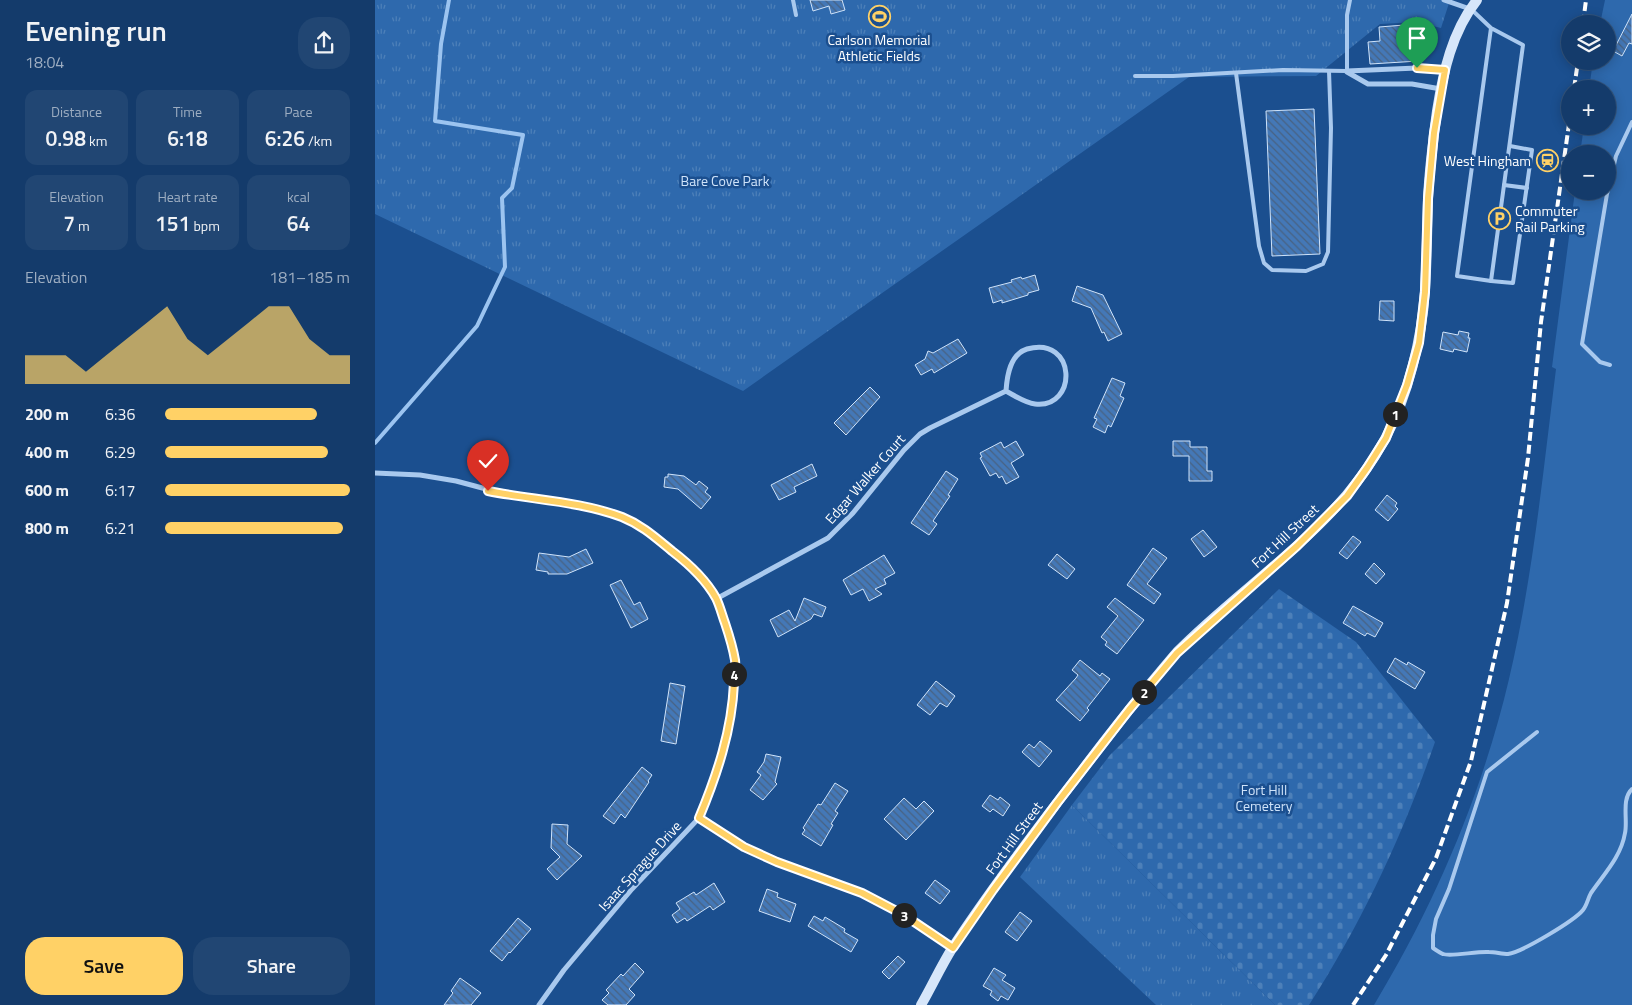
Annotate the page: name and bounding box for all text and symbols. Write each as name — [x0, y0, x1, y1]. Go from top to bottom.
sports icon: Carlson Memorial Athletic Fields — [867, 5, 891, 29]
text: Evening run — [25, 9, 167, 52]
map controls — [1561, 15, 1616, 200]
button: layers — [1561, 15, 1616, 70]
button: share — [298, 17, 350, 69]
pin — [1396, 17, 1438, 68]
icon: arrive — [1403, 24, 1431, 52]
place label: Carlson Memorial Athletic Fields — [827, 29, 931, 66]
text: 18:04 — [25, 50, 64, 74]
button: + — [1561, 80, 1616, 135]
text: Distance — [51, 101, 102, 122]
text: Time — [173, 101, 202, 122]
text: Pace — [284, 101, 313, 122]
text: 0.98 — [46, 122, 86, 154]
text: 6:18 — [167, 122, 208, 154]
text: 6:26 — [265, 122, 305, 154]
text: km — [86, 130, 107, 151]
text: /km — [305, 130, 332, 151]
button: − — [1561, 145, 1616, 200]
station icon: West Hingham — [1535, 149, 1559, 173]
place label: West Hingham — [1444, 150, 1531, 171]
park label: Bare Cove Park — [681, 170, 770, 191]
text: Elevation — [49, 186, 104, 207]
text: Heart rate — [157, 186, 218, 207]
text: kcal — [287, 186, 310, 207]
place label: Commuter Rail Parking — [1515, 200, 1585, 237]
text: 7 — [63, 207, 75, 239]
text: 151 — [155, 207, 190, 239]
text: 64 — [287, 207, 310, 239]
parking icon: Commuter Rail Parking — [1487, 207, 1511, 231]
text: m — [75, 215, 90, 236]
text: bpm — [190, 215, 220, 236]
text: Elevation — [25, 265, 87, 289]
text: 181–185 m — [269, 265, 350, 289]
text: 200 m — [25, 402, 69, 426]
text: 6:36 — [105, 402, 135, 426]
pin: 1 — [1383, 402, 1407, 426]
text: 1 — [1392, 404, 1399, 425]
street label: Edgar Walker Court — [820, 429, 910, 528]
text: 400 m — [25, 440, 69, 464]
text: 6:29 — [105, 440, 135, 464]
pin — [467, 440, 509, 491]
icon: check — [474, 447, 502, 475]
text: 600 m — [25, 478, 69, 502]
text: 6:17 — [105, 478, 135, 502]
street label: Fort Hill Street — [1246, 499, 1323, 572]
text: 800 m — [25, 516, 69, 540]
text: 6:21 — [105, 516, 135, 540]
pin: 4 — [721, 662, 747, 686]
text: 4 — [731, 664, 738, 685]
pin: 2 — [1131, 680, 1157, 704]
text: 2 — [1141, 682, 1148, 703]
park label: Fort Hill Cemetery — [1236, 779, 1293, 816]
street label: Fort Hill Street — [980, 797, 1047, 878]
street label: Isaac Sprague Drive — [593, 816, 686, 916]
pin: 3 — [891, 902, 917, 928]
text: 3 — [901, 905, 908, 926]
button: Save — [25, 937, 183, 995]
button: Share — [193, 937, 350, 995]

